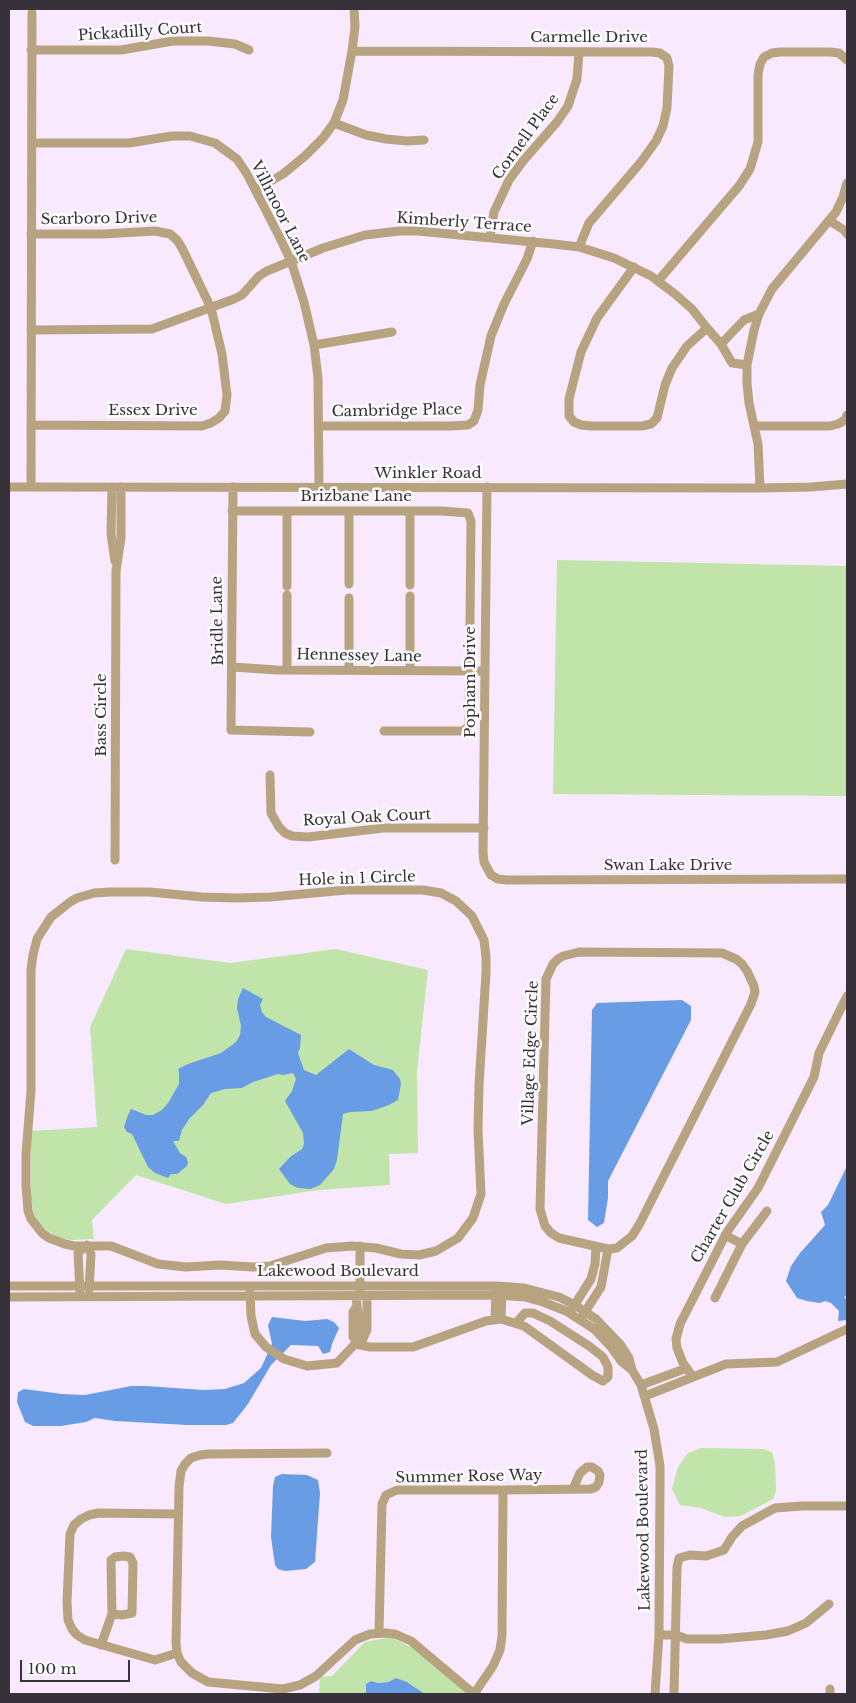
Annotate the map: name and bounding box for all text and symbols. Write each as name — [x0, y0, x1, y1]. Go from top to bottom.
street label: Pickadilly Court — [77, 19, 203, 45]
street label: Carmelle Drive — [530, 29, 648, 47]
street label: Cornell Place — [489, 90, 563, 184]
street label: Villmoor Lane — [247, 158, 313, 266]
street label: Scarboro Drive — [40, 209, 158, 229]
street label: Kimberly Terrace — [396, 209, 532, 237]
street label: Cambridge Place — [332, 401, 462, 421]
street label: Essex Drive — [108, 402, 198, 420]
street label: Winkler Road — [374, 465, 482, 483]
street label: Brizbane Lane — [300, 488, 412, 506]
street label: Bridle Lane — [208, 576, 228, 666]
street label: Popham Drive — [462, 626, 480, 738]
street label: Hennessey Lane — [296, 646, 422, 666]
street label: Bass Circle — [93, 673, 111, 757]
street label: Royal Oak Court — [302, 806, 432, 830]
street label: Swan Lake Drive — [604, 857, 732, 875]
street label: Hole in 1 Circle — [298, 868, 416, 890]
street label: Village Edge Circle — [519, 980, 543, 1126]
street label: Charter Club Circle — [688, 1127, 778, 1267]
street label: Lakewood Boulevard — [257, 1263, 419, 1281]
street label: Lakewood Boulevard — [634, 1449, 654, 1611]
street label: Summer Rose Way — [395, 1467, 543, 1487]
scale bar — [22, 1650, 132, 1682]
text: 100 m — [28, 1659, 77, 1678]

